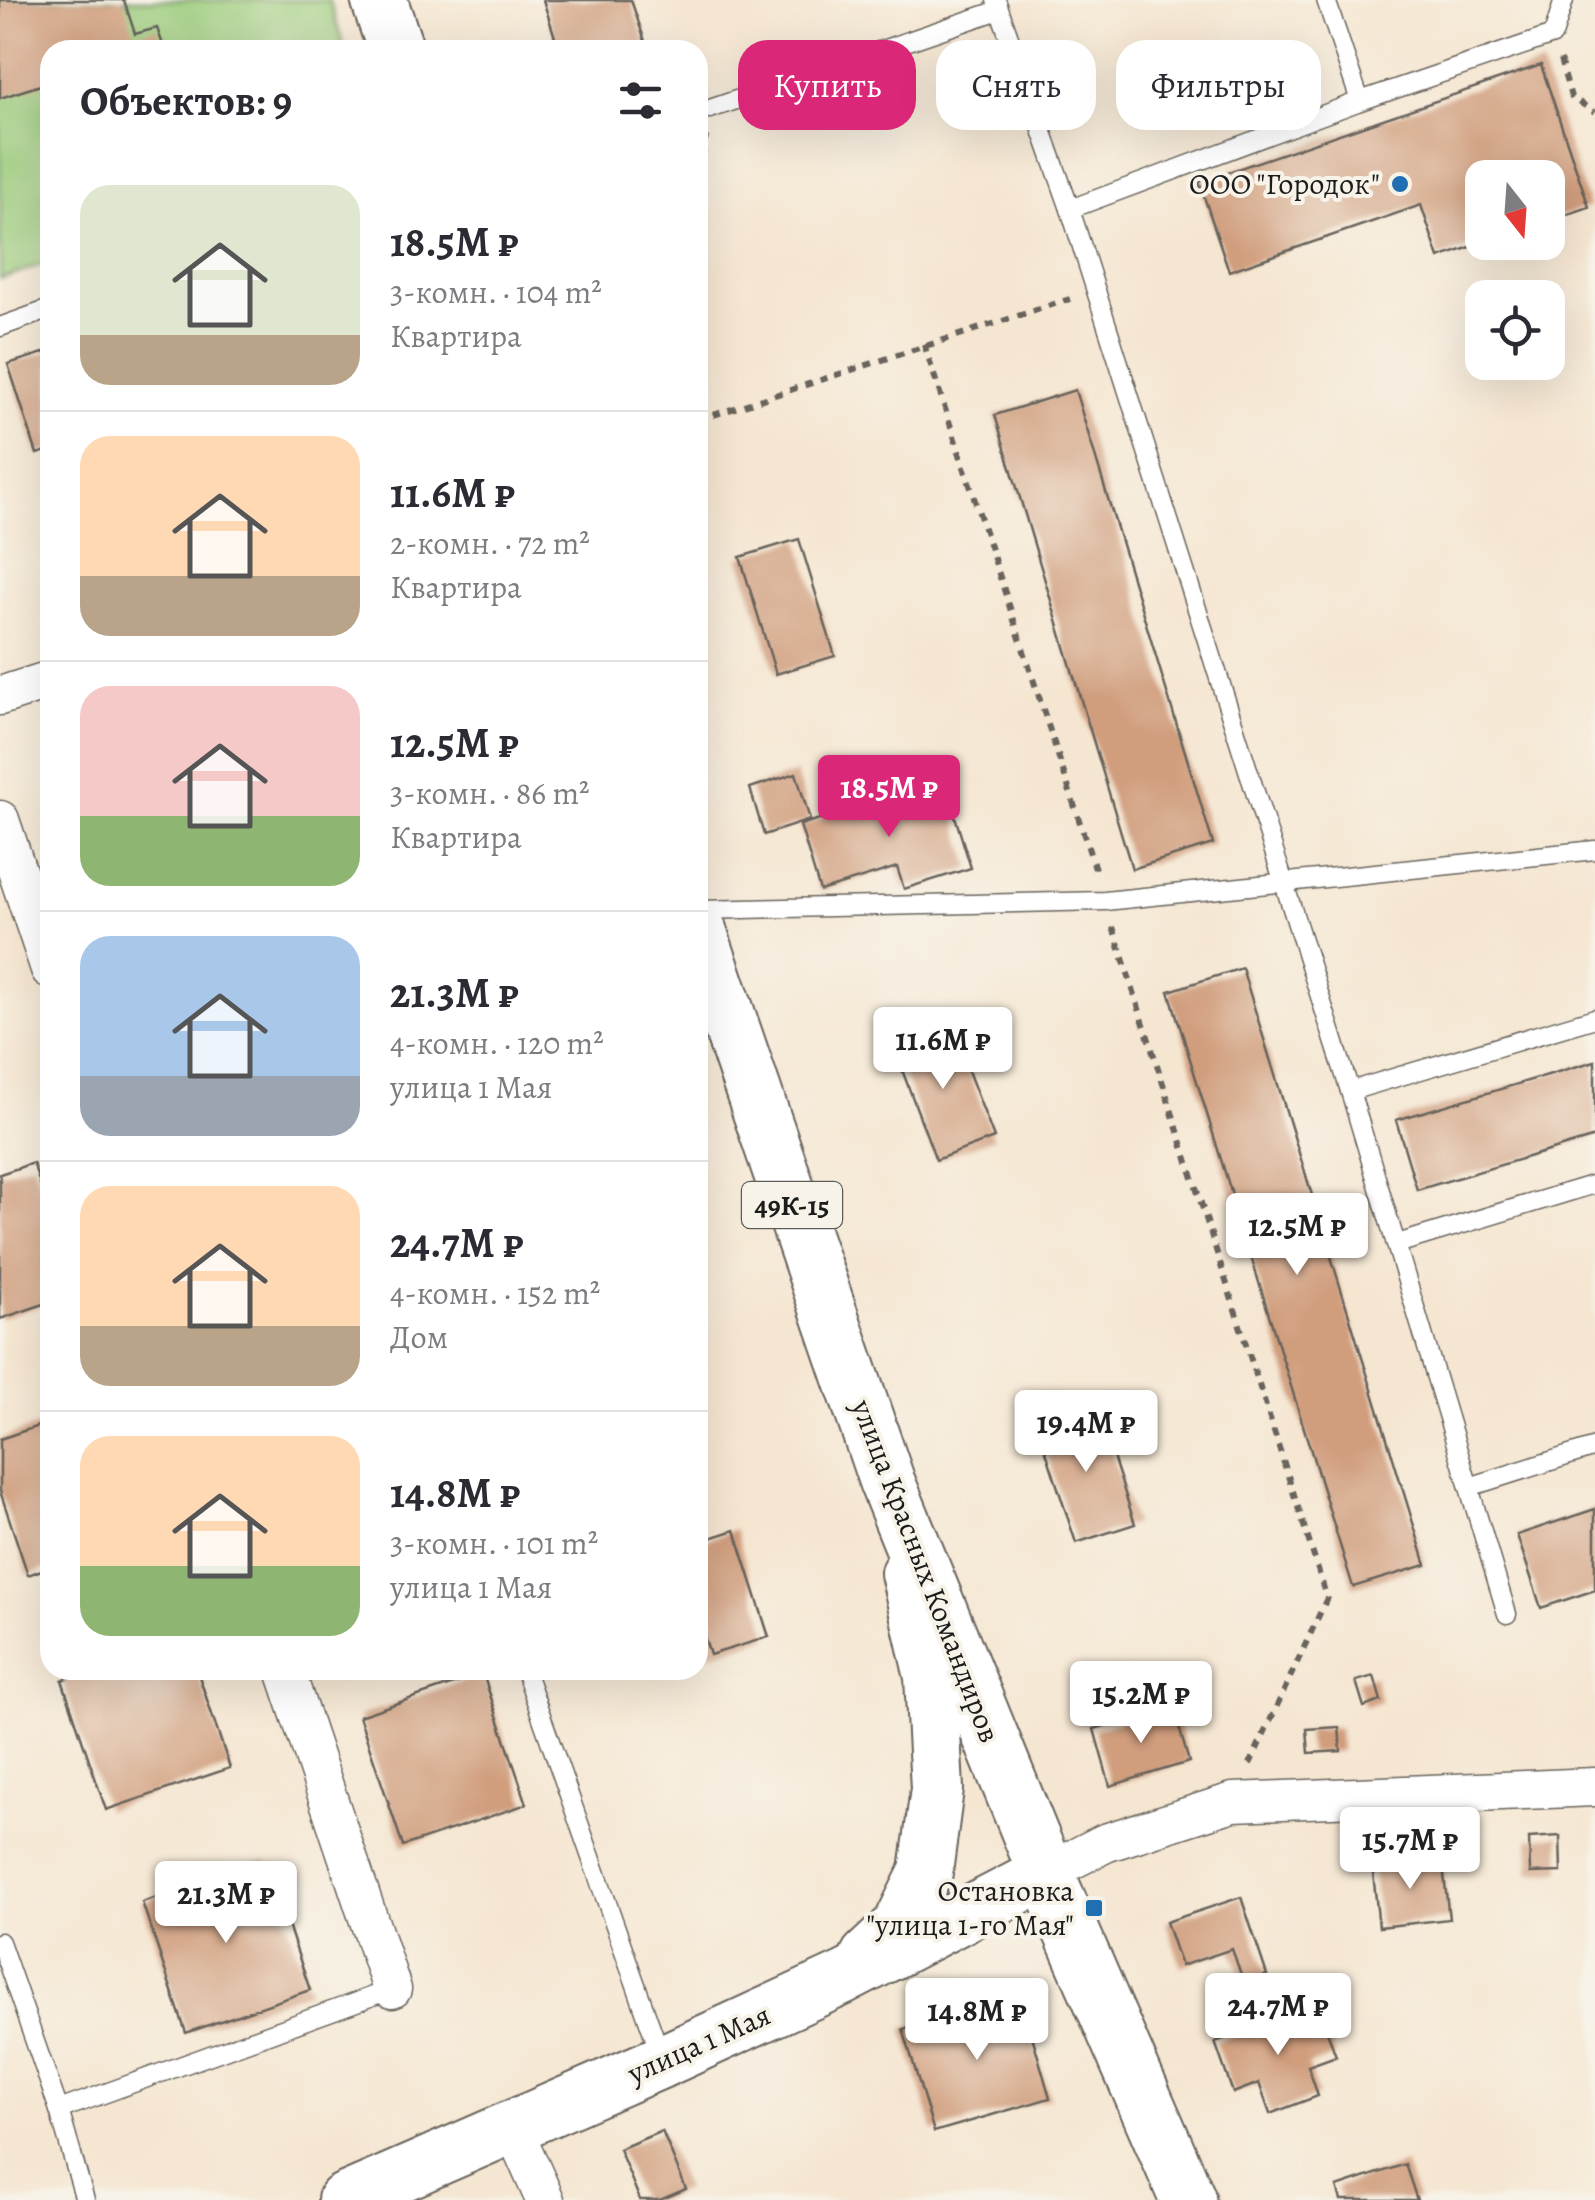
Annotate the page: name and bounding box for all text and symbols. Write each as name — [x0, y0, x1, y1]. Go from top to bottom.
chip: Купить — [738, 40, 916, 130]
chip: Снять — [936, 40, 1096, 130]
chip: Фильтры — [1116, 40, 1321, 130]
text: Объектов: 9 — [80, 72, 292, 129]
icon: filters — [613, 73, 668, 128]
north arrow — [1465, 160, 1565, 260]
map controls — [1465, 160, 1565, 380]
place label: ООО "Городок" — [1189, 164, 1380, 204]
marker: ООО "Городок" — [1389, 173, 1411, 195]
text: 18.5M ₽ — [390, 213, 519, 270]
icon: home — [160, 225, 280, 345]
text: 3-комн. · 104 m² — [390, 270, 602, 314]
button: locate — [1465, 280, 1565, 380]
text: Квартира — [390, 314, 522, 358]
text: 11.6M ₽ — [390, 464, 515, 521]
icon: home — [160, 476, 280, 596]
text: 2-комн. · 72 m² — [390, 521, 590, 565]
text: Квартира — [390, 565, 522, 609]
text: 12.5M ₽ — [390, 714, 519, 771]
icon: home — [160, 726, 280, 846]
pin: 18.5M ₽ — [797, 755, 981, 840]
text: 18.5M ₽ — [840, 765, 938, 809]
text: 3-комн. · 86 m² — [390, 771, 590, 815]
text: Квартира — [390, 815, 522, 859]
text: 21.3M ₽ — [390, 964, 519, 1021]
icon: home — [160, 976, 280, 1096]
pin: 11.6M ₽ — [851, 1007, 1035, 1092]
text: 11.6M ₽ — [895, 1017, 991, 1061]
text: 4-комн. · 120 m² — [390, 1021, 604, 1065]
text: улица 1 Мая — [390, 1065, 552, 1109]
road number: 49К-15 — [742, 1182, 842, 1228]
pin: 12.5M ₽ — [1205, 1193, 1389, 1278]
text: 12.5M ₽ — [1248, 1203, 1346, 1247]
text: 24.7M ₽ — [390, 1214, 523, 1271]
icon: home — [160, 1226, 280, 1346]
text: 4-комн. · 152 m² — [390, 1271, 600, 1315]
text: Дом — [390, 1315, 448, 1359]
pin: 19.4M ₽ — [994, 1390, 1178, 1475]
street label: улица Красных Командиров — [842, 1393, 1010, 1748]
text: 19.4M ₽ — [1037, 1400, 1135, 1444]
text: 14.8M ₽ — [390, 1464, 520, 1521]
icon: home — [160, 1476, 280, 1596]
text: 3-комн. · 101 m² — [390, 1521, 598, 1565]
text: улица 1 Мая — [390, 1565, 552, 1609]
pin: 15.2M ₽ — [1049, 1661, 1233, 1746]
text: 15.2M ₽ — [1092, 1671, 1190, 1715]
pin: 15.7M ₽ — [1318, 1807, 1502, 1892]
text: 15.7M ₽ — [1362, 1817, 1458, 1861]
pin: 21.3M ₽ — [134, 1861, 318, 1946]
text: 21.3M ₽ — [177, 1871, 275, 1915]
place label: Остановка "улица 1-го Мая" — [866, 1871, 1074, 1945]
marker: Остановка "улица 1-го Мая" — [1083, 1897, 1105, 1919]
pin: 24.7M ₽ — [1186, 1973, 1370, 2058]
pin: 14.8M ₽ — [885, 1978, 1069, 2063]
text: 24.7M ₽ — [1227, 1983, 1329, 2027]
text: 14.8M ₽ — [927, 1988, 1027, 2032]
street label: улица 1 Мая — [620, 1995, 777, 2094]

